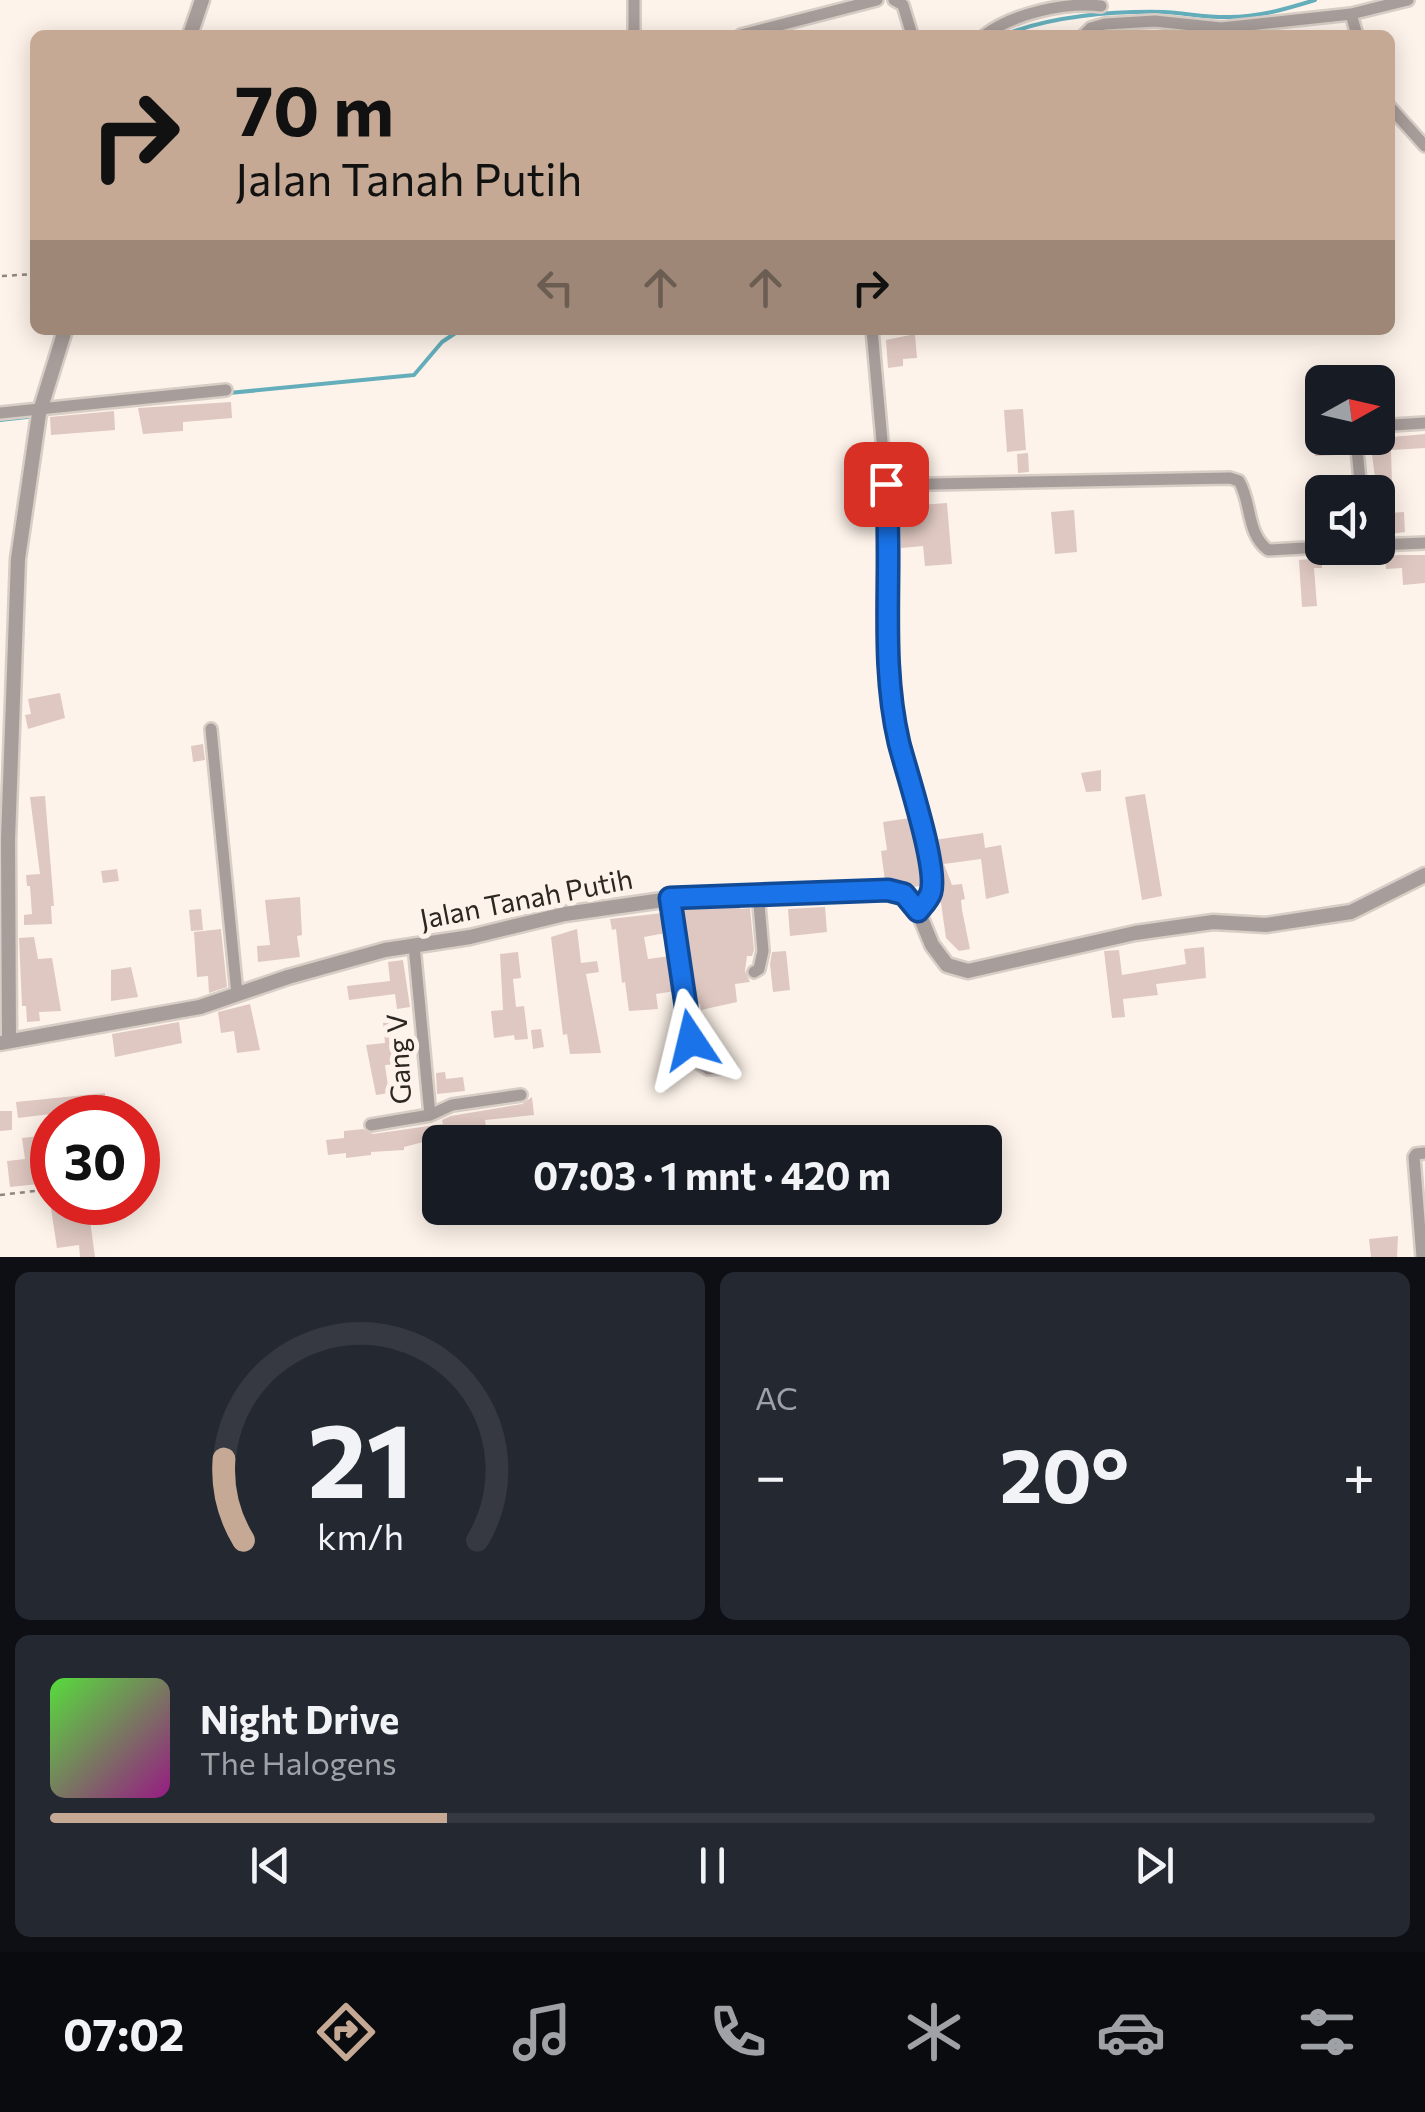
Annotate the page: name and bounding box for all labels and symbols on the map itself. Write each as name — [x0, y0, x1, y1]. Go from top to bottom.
north arrow — [1305, 365, 1395, 455]
pin — [844, 442, 929, 527]
street label: Jalan Tanah Putih — [417, 861, 635, 935]
position arrow — [639, 988, 743, 1092]
street label: Gang V — [379, 1013, 417, 1105]
speed limit sign: 30 — [30, 1095, 160, 1225]

